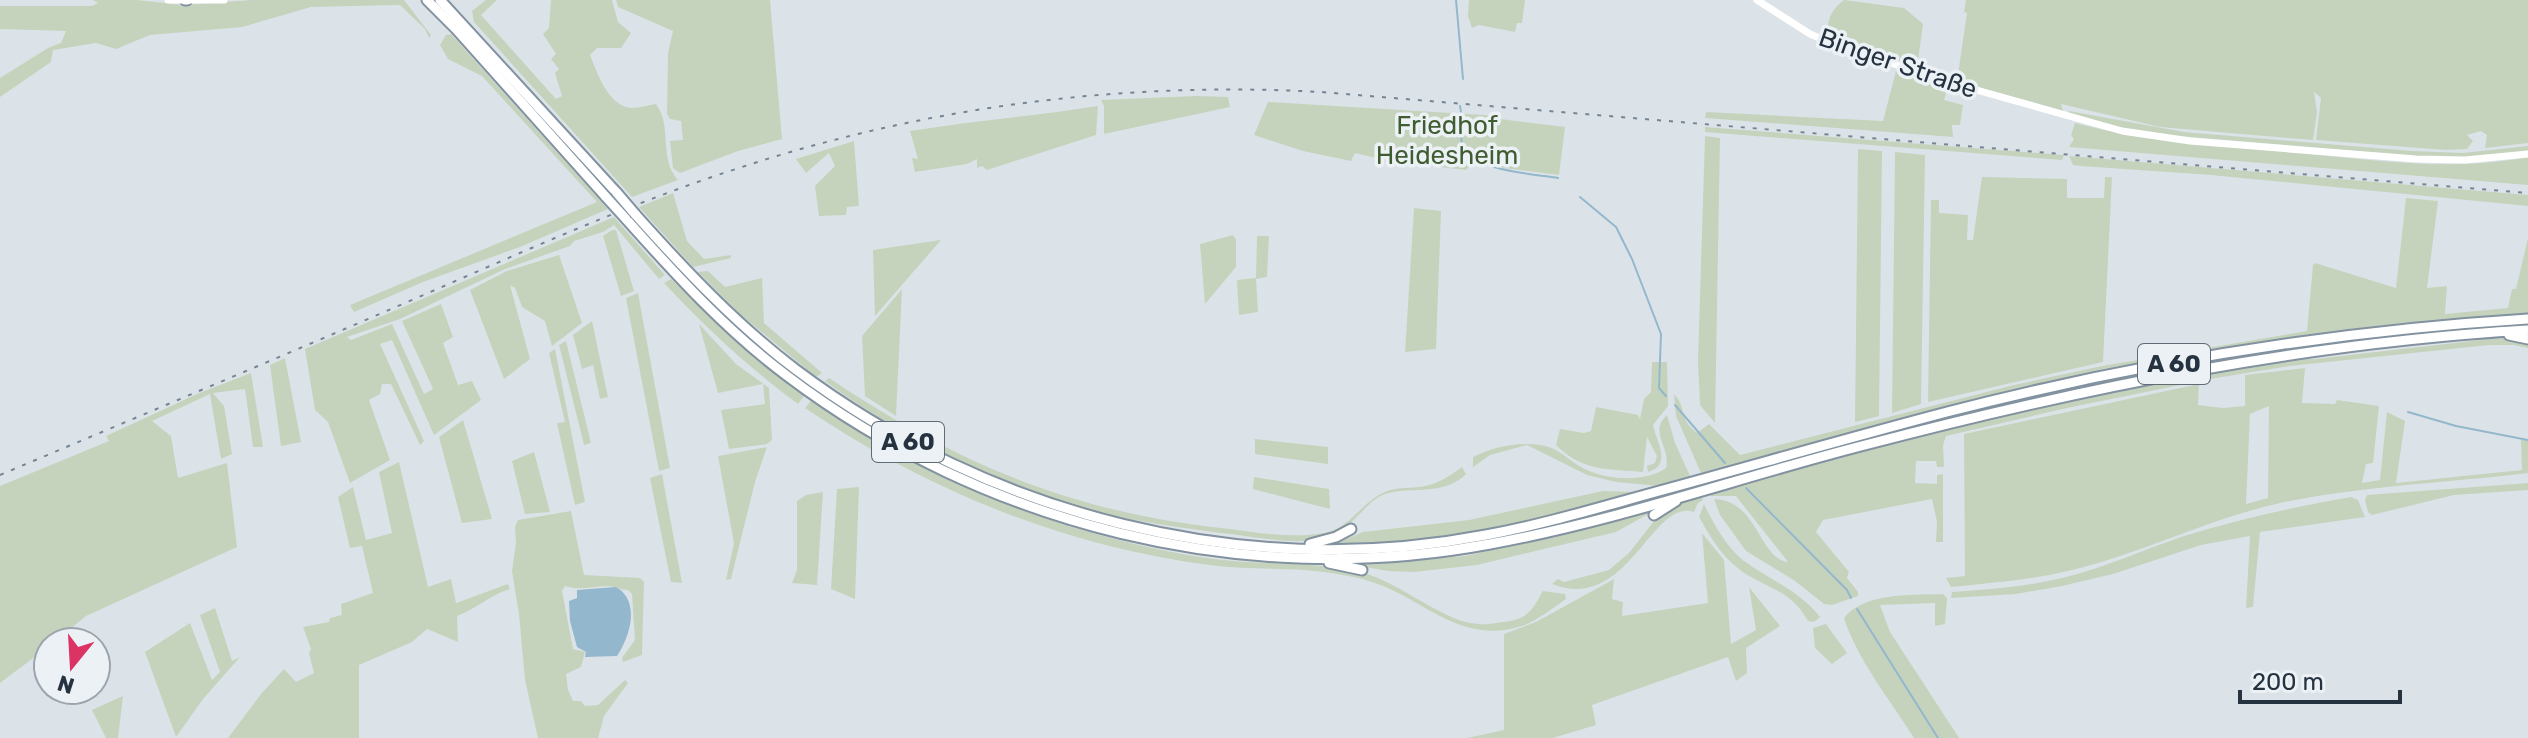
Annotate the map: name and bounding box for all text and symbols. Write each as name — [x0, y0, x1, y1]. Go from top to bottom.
street label: Binger Straße — [1815, 22, 1981, 105]
park label: Friedhof Heidesheim — [1376, 110, 1518, 171]
road number: A 60 — [2138, 344, 2210, 384]
road number: A 60 — [872, 422, 944, 462]
north arrow — [32, 626, 112, 706]
scale bar — [2240, 654, 2400, 704]
text: 200 m — [2252, 668, 2324, 696]
text: N — [54, 669, 78, 700]

